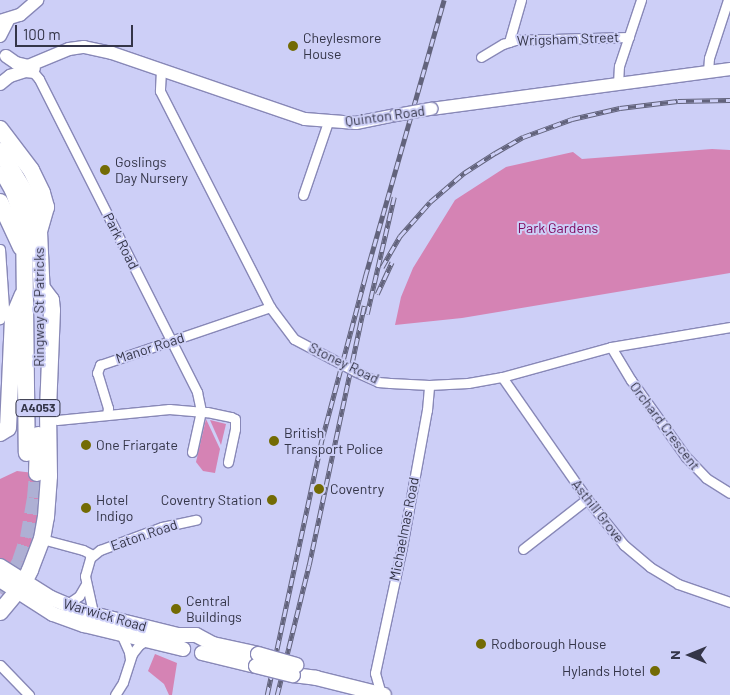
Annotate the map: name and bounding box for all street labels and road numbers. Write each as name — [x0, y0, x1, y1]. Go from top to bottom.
street label: Wrigsham Street — [517, 29, 619, 49]
street label: Quinton Road — [344, 102, 426, 130]
street label: Park Road — [100, 210, 142, 272]
street label: Ringway St Patricks — [31, 247, 47, 367]
street label: Manor Road — [114, 329, 186, 367]
street label: Stoney Road — [306, 339, 382, 387]
street label: Orchard Crescent — [626, 379, 704, 473]
road number: A4053 — [14, 398, 62, 418]
street label: Michaelmas Road — [386, 476, 422, 582]
street label: Asthill Grove — [568, 476, 628, 546]
street label: Eaton Road — [108, 516, 180, 554]
street label: Warwick Road — [61, 595, 149, 635]

